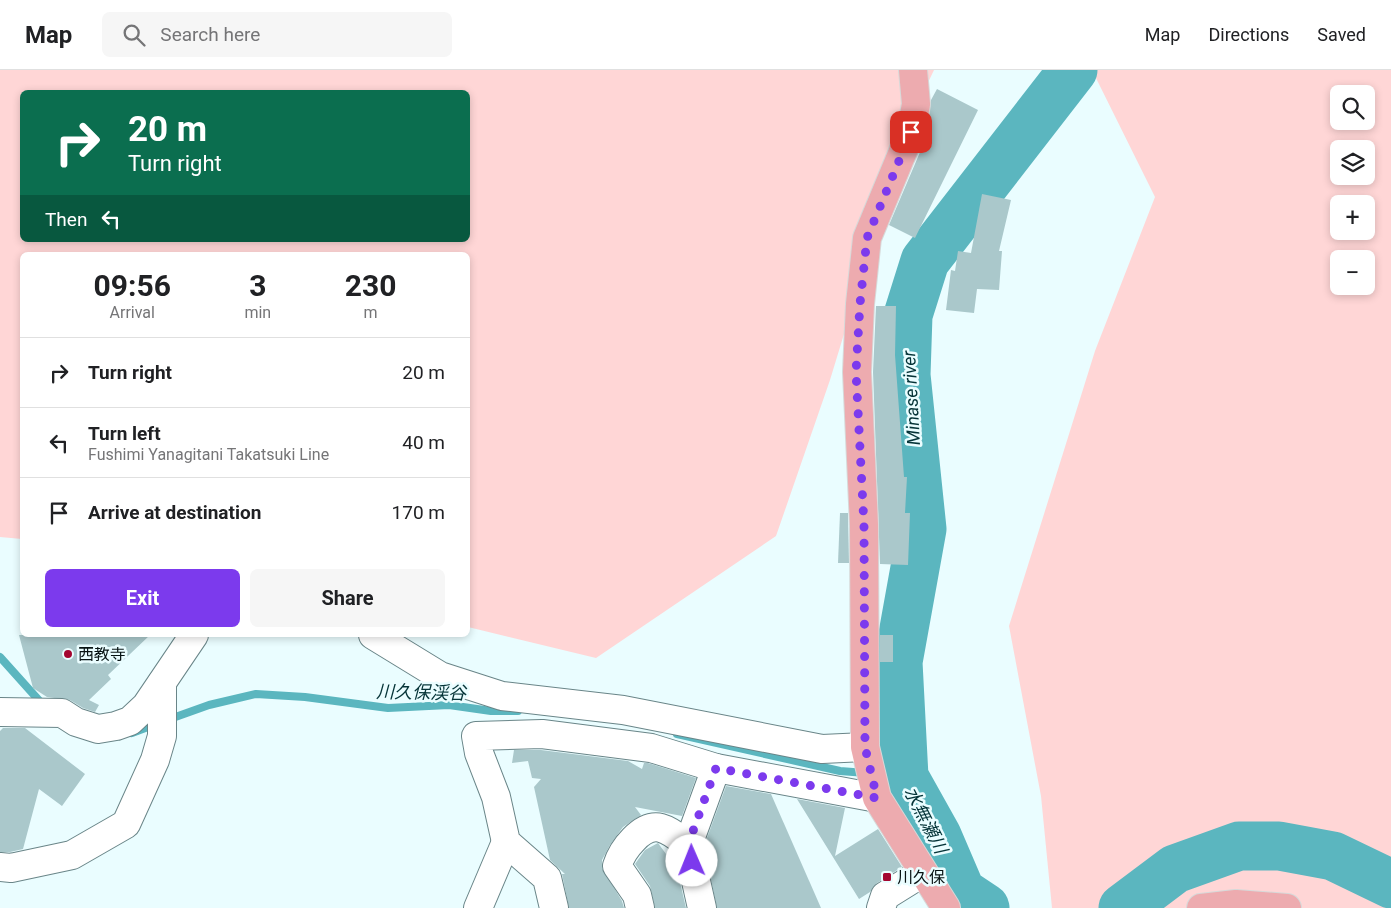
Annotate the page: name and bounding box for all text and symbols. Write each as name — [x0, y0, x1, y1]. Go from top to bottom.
search box — [102, 12, 452, 57]
text: Map — [25, 21, 72, 49]
icon: search — [120, 21, 148, 49]
text: Search here — [160, 23, 260, 46]
text: Map — [1145, 24, 1180, 45]
text: Directions — [1208, 24, 1289, 45]
text: Saved — [1317, 24, 1366, 45]
map controls — [1330, 85, 1375, 295]
button: search — [1330, 85, 1375, 130]
text: 20 m — [128, 109, 207, 150]
icon: right — [45, 110, 110, 175]
pin — [890, 111, 932, 153]
icon: arrive — [897, 118, 925, 146]
button: layers — [1330, 140, 1375, 185]
text: Turn right — [128, 151, 222, 176]
button: + — [1330, 195, 1375, 240]
icon: left — [97, 205, 125, 233]
text: Then — [45, 208, 87, 231]
button: − — [1330, 250, 1375, 295]
text: 09:56 — [94, 268, 171, 303]
text: 3 — [249, 268, 266, 303]
text: 230 — [345, 268, 396, 303]
text: Arrival — [110, 303, 155, 322]
text: min — [244, 303, 271, 322]
text: m — [364, 303, 378, 322]
water label: Minase river — [898, 349, 924, 446]
icon: right — [45, 359, 73, 387]
text: Turn right — [88, 361, 172, 384]
text: 20 m — [402, 361, 445, 384]
text: Turn left — [88, 422, 161, 445]
icon: left — [45, 429, 73, 457]
text: 40 m — [402, 431, 445, 454]
text: Fushimi Yanagitani Takatsuki Line — [88, 445, 329, 464]
icon: arrive — [45, 499, 73, 527]
text: Arrive at destination — [88, 501, 261, 524]
text: 170 m — [392, 501, 445, 524]
button: Exit — [45, 569, 240, 627]
button: Share — [250, 569, 445, 627]
place label: 西教寺 — [78, 645, 126, 664]
marker: 西教寺 — [62, 648, 74, 660]
water label: 川久保渓谷 — [376, 681, 468, 703]
water label: 水無瀬川 — [900, 783, 953, 859]
position arrow — [665, 834, 717, 886]
place label: 川久保 — [897, 868, 945, 887]
marker: 川久保 — [881, 871, 893, 883]

